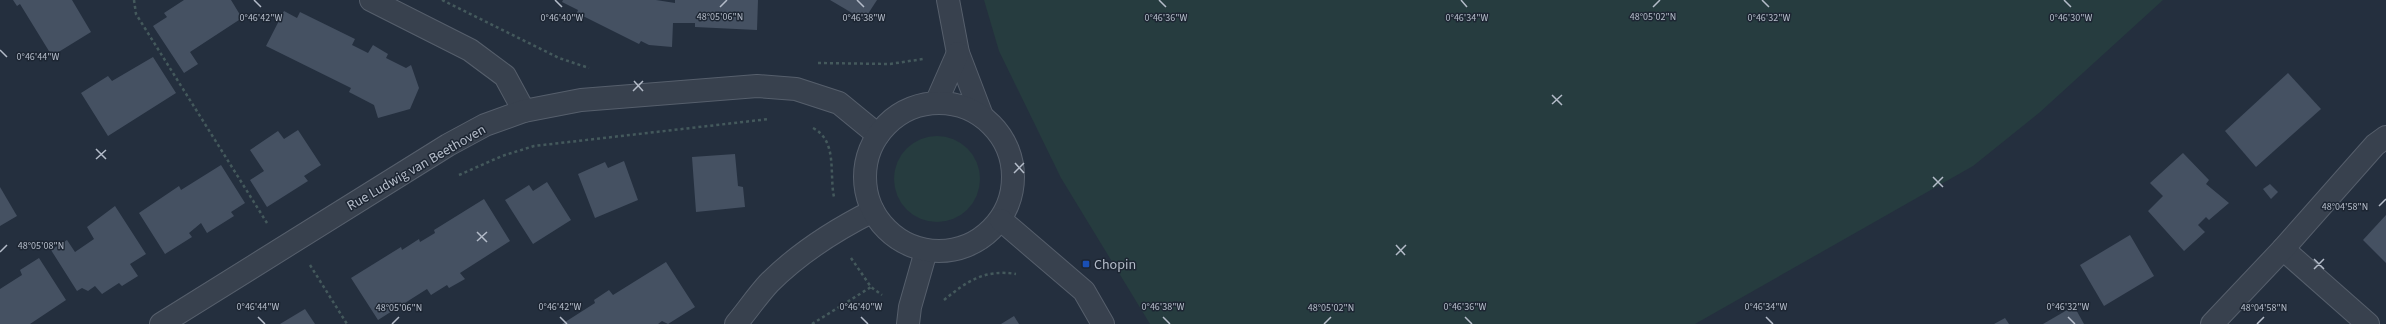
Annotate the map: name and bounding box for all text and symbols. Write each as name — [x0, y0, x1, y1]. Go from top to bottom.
text: 48°05'06"N — [697, 10, 743, 24]
text: 48°05'02"N — [1630, 10, 1676, 24]
text: 0°46'42"W — [240, 11, 283, 25]
text: 0°46'40"W — [541, 11, 584, 25]
text: 0°46'38"W — [843, 11, 886, 25]
text: 0°46'36"W — [1145, 11, 1188, 25]
text: 0°46'34"W — [1446, 11, 1489, 25]
text: 0°46'32"W — [1748, 11, 1791, 25]
text: 0°46'30"W — [2050, 11, 2093, 25]
text: 0°46'44"W — [17, 50, 60, 64]
street label: Rue Ludwig van Beethoven — [343, 120, 490, 216]
text: 48°04'58"N — [2322, 200, 2368, 214]
text: 48°05'08"N — [18, 239, 64, 253]
place label: Chopin — [1094, 255, 1136, 275]
marker: Chopin — [1081, 259, 1091, 269]
text: 0°46'44"W — [237, 300, 280, 314]
text: 0°46'42"W — [539, 300, 582, 314]
text: 0°46'40"W — [840, 300, 883, 314]
text: 0°46'38"W — [1142, 300, 1185, 314]
text: 0°46'36"W — [1444, 300, 1487, 314]
text: 0°46'34"W — [1745, 300, 1788, 314]
text: 0°46'32"W — [2047, 300, 2090, 314]
text: 48°05'06"N — [376, 301, 422, 315]
text: 48°05'02"N — [1308, 301, 1354, 315]
text: 48°04'58"N — [2241, 301, 2287, 315]

